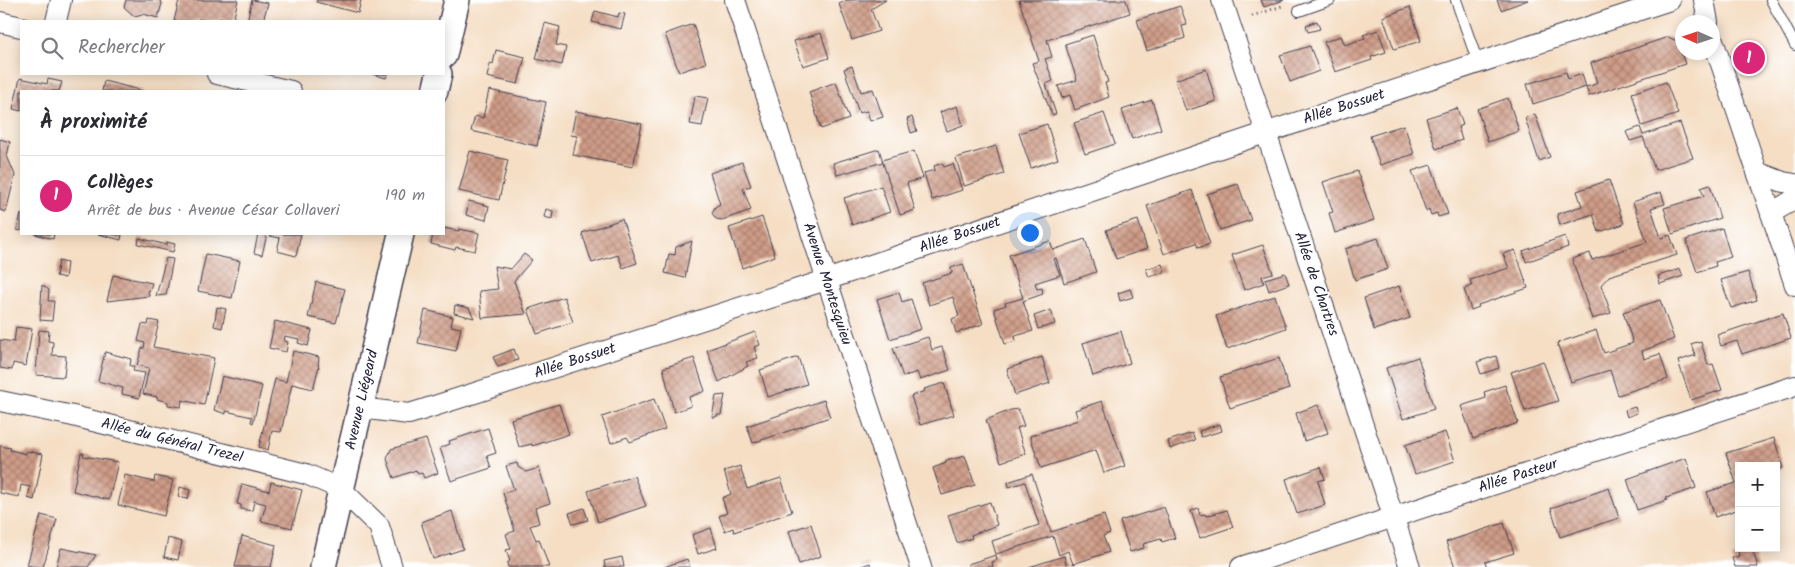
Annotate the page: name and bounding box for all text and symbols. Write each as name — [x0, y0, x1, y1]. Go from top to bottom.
north arrow — [1675, 15, 1720, 60]
search box — [20, 20, 445, 75]
text: Rechercher — [78, 33, 165, 63]
icon: search — [38, 34, 66, 62]
pin: 1 — [1733, 39, 1765, 77]
street label: Allée Bossuet — [1300, 82, 1388, 132]
text: À proximité — [40, 106, 147, 139]
text: Collèges — [87, 168, 153, 198]
text: 1 — [54, 183, 58, 208]
text: 190 m — [385, 183, 425, 208]
text: Arrêt de bus · Avenue César Collaveri — [87, 198, 339, 223]
street label: Allée Bossuet — [916, 210, 1004, 260]
street label: Avenue Montesquieu — [796, 220, 858, 348]
your location — [1017, 220, 1043, 246]
street label: Allée de Chartres — [1287, 229, 1345, 340]
street label: Allée Bossuet — [531, 336, 619, 386]
street label: Avenue Liégeard — [339, 347, 385, 452]
street label: Allée du Général Trezel — [99, 412, 246, 470]
street label: Allée Pasteur — [1475, 452, 1562, 500]
map controls — [1735, 462, 1780, 552]
button: + — [1735, 462, 1780, 507]
button: − — [1735, 507, 1780, 552]

